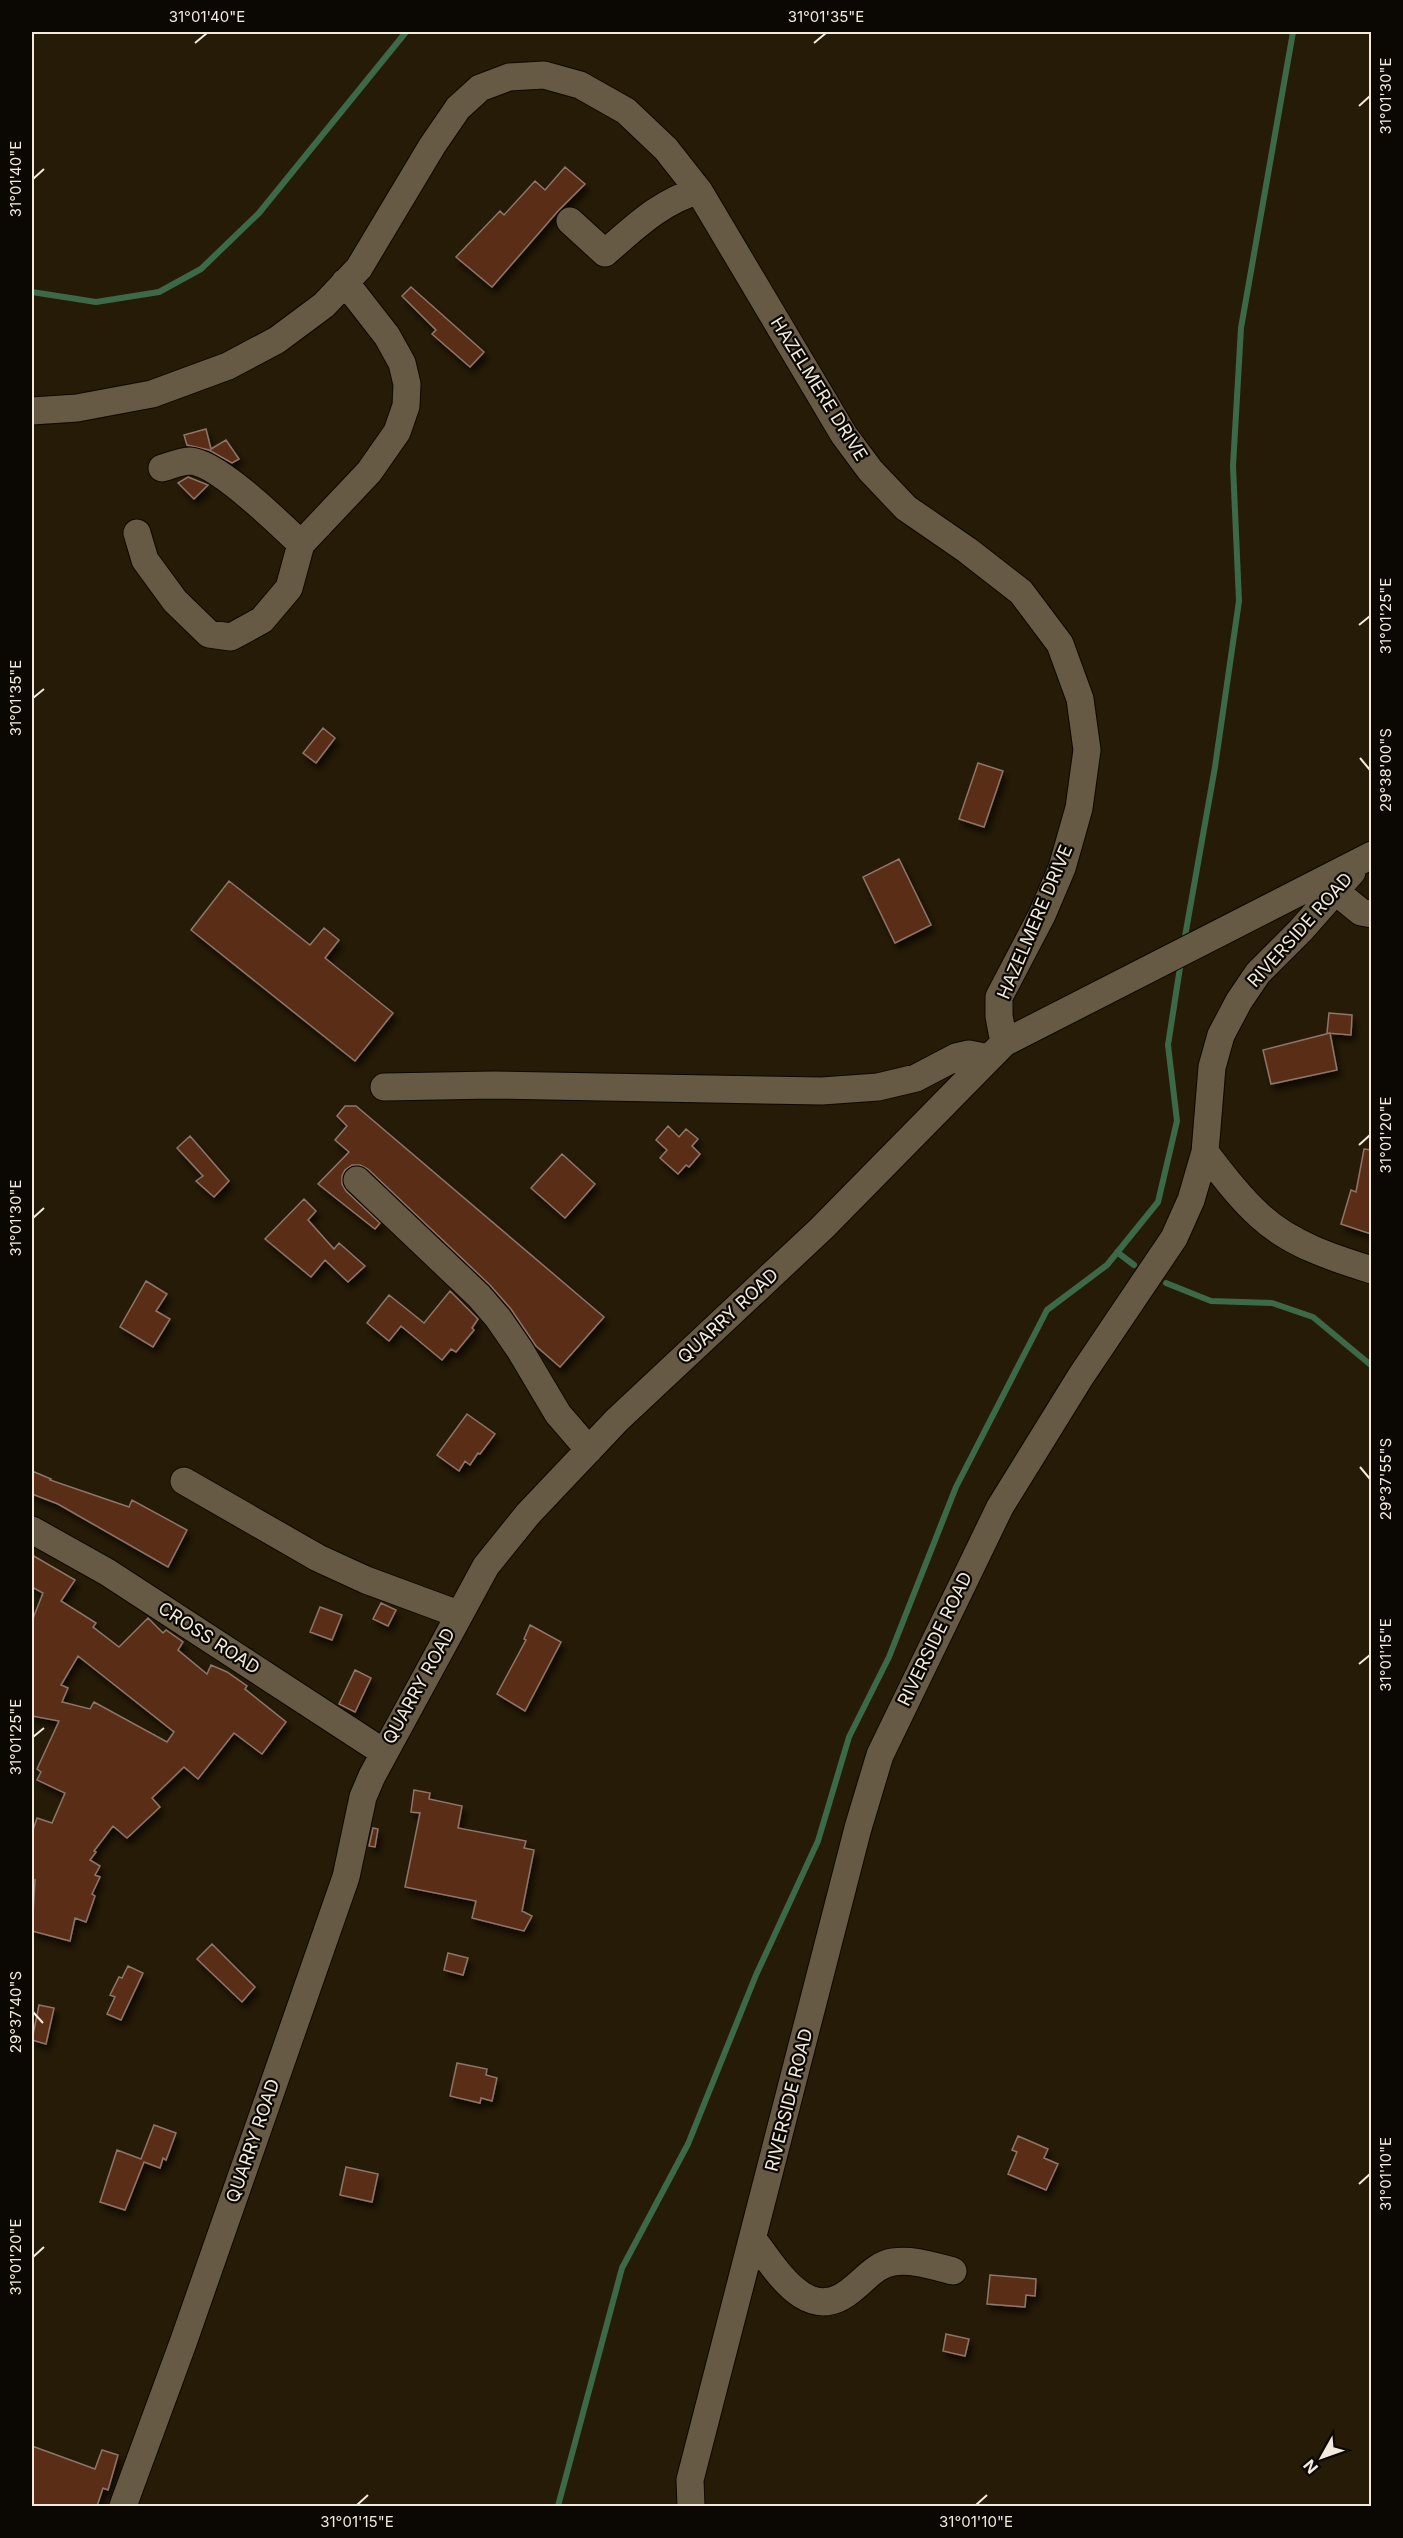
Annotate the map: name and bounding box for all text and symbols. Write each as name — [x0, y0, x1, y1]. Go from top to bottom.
text: 31°01'40"E — [169, 7, 245, 26]
text: 31°01'35"E — [788, 7, 864, 26]
text: 31°01'30"E — [1376, 58, 1395, 135]
text: 31°01'40"E — [6, 141, 25, 217]
street label: HAZELMERE DRIVE — [767, 313, 872, 464]
text: 31°01'25"E — [1376, 578, 1395, 654]
text: 31°01'35"E — [6, 660, 25, 736]
text: 29°38'00"S — [1376, 728, 1395, 812]
street label: HAZELMERE DRIVE — [993, 842, 1077, 1002]
street label: RIVERSIDE ROAD — [1243, 868, 1356, 991]
text: 31°01'20"E — [1376, 1097, 1395, 1173]
text: 31°01'30"E — [6, 1180, 25, 1257]
street label: QUARRY ROAD — [673, 1264, 782, 1367]
text: 29°37'55"S — [1376, 1438, 1395, 1520]
street label: RIVERSIDE ROAD — [893, 1568, 976, 1709]
street label: CROSS ROAD — [155, 1597, 264, 1678]
text: 31°01'15"E — [1376, 1618, 1395, 1692]
street label: QUARRY ROAD — [378, 1624, 459, 1747]
text: 31°01'25"E — [6, 1699, 25, 1775]
text: 29°37'40"S — [6, 1971, 25, 2053]
street label: RIVERSIDE ROAD — [761, 2026, 816, 2174]
street label: QUARRY ROAD — [222, 2076, 284, 2205]
text: 31°01'10"E — [1376, 2137, 1395, 2211]
text: 31°01'20"E — [6, 2219, 25, 2295]
north arrow — [1292, 2427, 1352, 2487]
text: N — [1299, 2456, 1322, 2478]
text: 31°01'15"E — [320, 2512, 394, 2531]
text: 31°01'10"E — [939, 2512, 1013, 2531]

